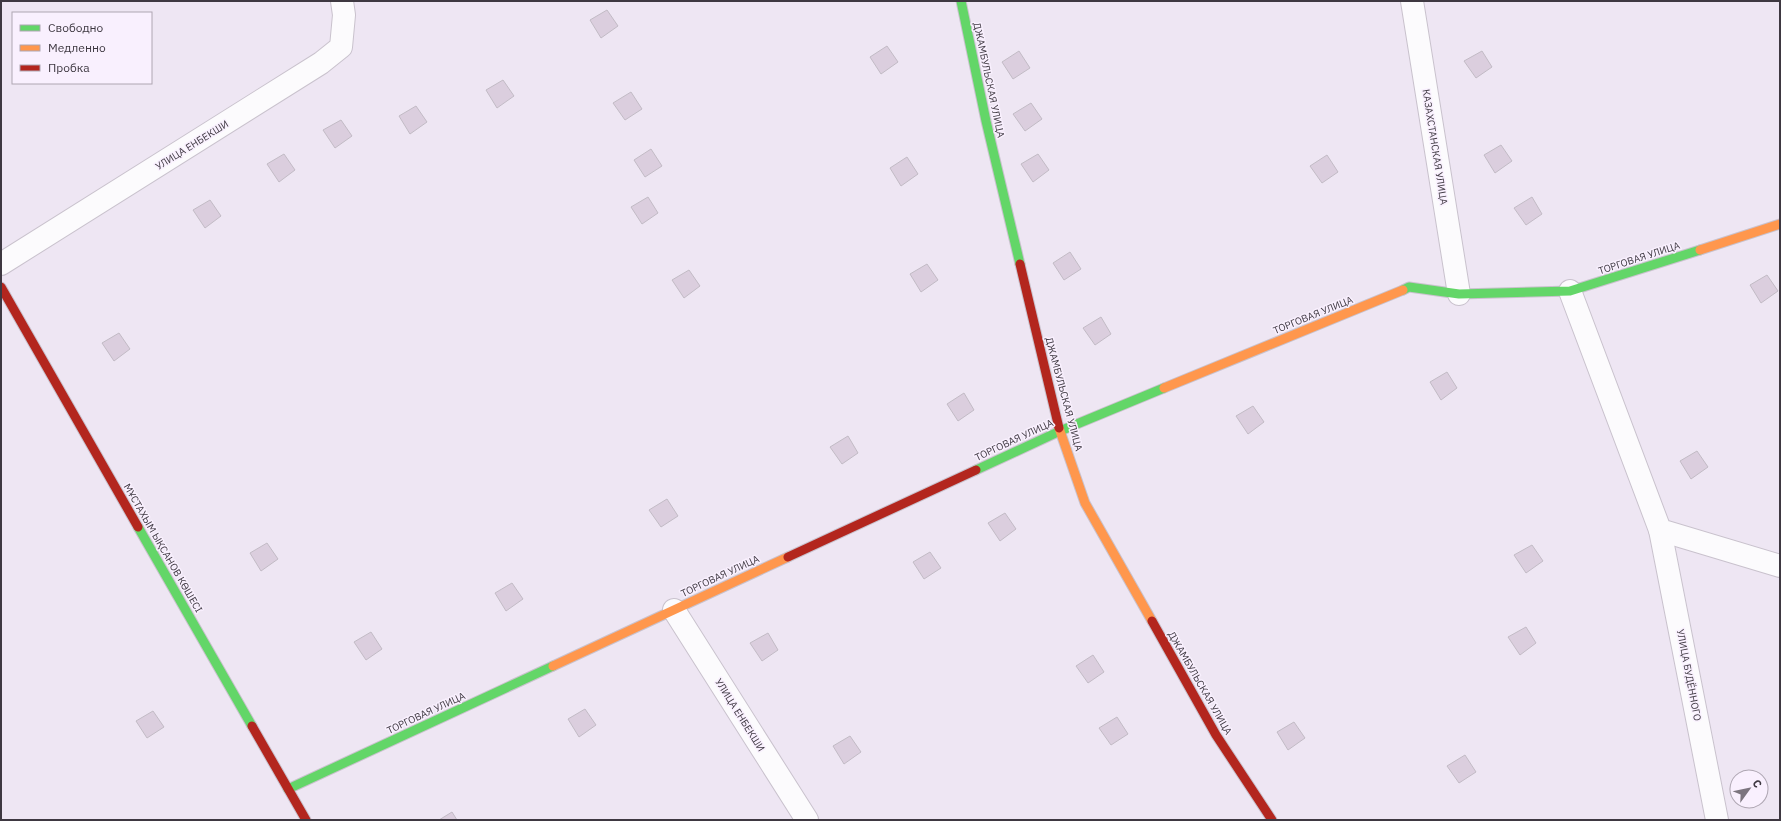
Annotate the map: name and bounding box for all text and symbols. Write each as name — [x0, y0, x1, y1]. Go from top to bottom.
legend — [12, 12, 152, 84]
text: Свободно — [48, 20, 104, 35]
street label: ДЖАМБУЛЬСКАЯ УЛИЦА — [970, 21, 1008, 139]
text: Медленно — [48, 40, 106, 55]
text: Пробка — [48, 60, 90, 75]
street label: КАЗАХСТАНСКАЯ УЛИЦА — [1419, 88, 1451, 206]
street label: УЛИЦА ЕНБЕКШИ — [153, 117, 231, 173]
street label: ТОРГОВАЯ УЛИЦА — [1597, 238, 1682, 277]
street label: ТОРГОВАЯ УЛИЦА — [1271, 293, 1355, 337]
street label: ДЖАМБУЛЬСКАЯ УЛИЦА — [1043, 336, 1086, 453]
street label: ТОРГОВАЯ УЛИЦА — [973, 416, 1056, 464]
street label: МҰСТАХЫМ ЫҚСАНОВ КӨШЕСІ — [121, 481, 205, 615]
street label: ТОРГОВАЯ УЛИЦА — [679, 552, 762, 600]
street label: УЛИЦА БУДЁННОГО — [1674, 628, 1704, 722]
street label: ДЖАМБУЛЬСКАЯ УЛИЦА — [1165, 629, 1235, 738]
street label: УЛИЦА ЕНБЕКШИ — [712, 676, 768, 754]
street label: ТОРГОВАЯ УЛИЦА — [385, 689, 468, 737]
north arrow — [1729, 769, 1769, 809]
text: С — [1750, 777, 1765, 790]

